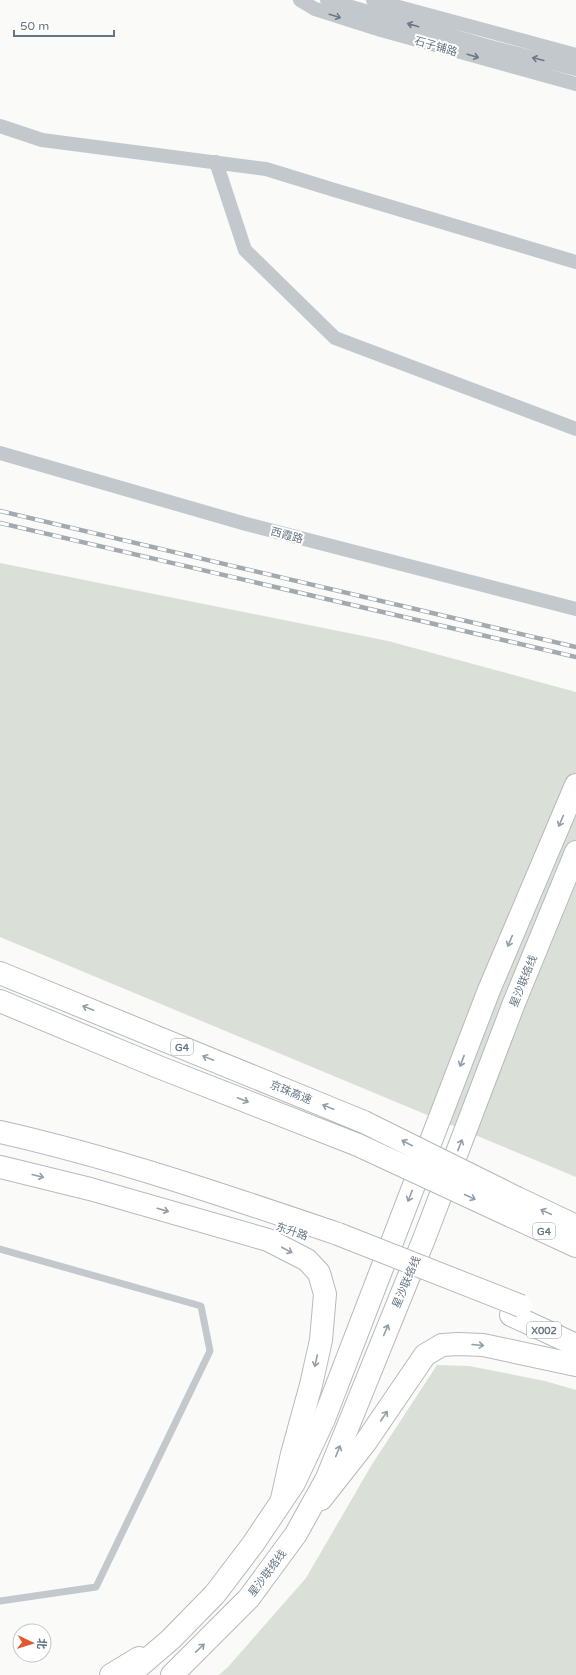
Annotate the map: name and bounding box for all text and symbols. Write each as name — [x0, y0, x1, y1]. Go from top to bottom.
scale bar — [14, 12, 114, 38]
one-way arrow — [329, 12, 341, 20]
text: 50 m — [20, 19, 49, 33]
one-way arrow — [407, 20, 420, 28]
street label: 石子铺路 — [413, 34, 459, 59]
one-way arrow — [466, 53, 479, 60]
one-way arrow — [532, 55, 545, 62]
street label: 西霞路 — [269, 525, 304, 546]
one-way arrow — [557, 814, 564, 826]
one-way arrow — [506, 934, 513, 946]
street label: 星沙联络线 — [507, 953, 540, 1009]
one-way arrow — [82, 1004, 94, 1012]
road number: G4 — [171, 1039, 193, 1055]
one-way arrow — [202, 1053, 214, 1061]
one-way arrow — [457, 1055, 465, 1067]
street label: 京珠高速 — [268, 1078, 314, 1107]
one-way arrow — [237, 1097, 249, 1105]
one-way arrow — [323, 1103, 335, 1111]
one-way arrow — [401, 1139, 413, 1146]
one-way arrow — [456, 1139, 464, 1151]
one-way arrow — [31, 1173, 44, 1180]
one-way arrow — [406, 1189, 414, 1201]
one-way arrow — [463, 1194, 475, 1201]
one-way arrow — [157, 1207, 170, 1214]
one-way arrow — [541, 1208, 553, 1215]
street label: 东升路 — [274, 1220, 310, 1243]
road number: G4 — [533, 1223, 555, 1239]
one-way arrow — [281, 1247, 293, 1254]
street label: 星沙联络线 — [390, 1254, 423, 1310]
road number: X002 — [527, 1322, 561, 1338]
one-way arrow — [383, 1325, 390, 1337]
one-way arrow — [471, 1342, 484, 1349]
one-way arrow — [312, 1355, 320, 1368]
one-way arrow — [380, 1410, 388, 1422]
one-way arrow — [334, 1446, 342, 1458]
street label: 星沙联络线 — [246, 1547, 289, 1599]
north arrow — [12, 1623, 52, 1663]
text: 北 — [35, 1638, 48, 1650]
one-way arrow — [195, 1643, 205, 1653]

